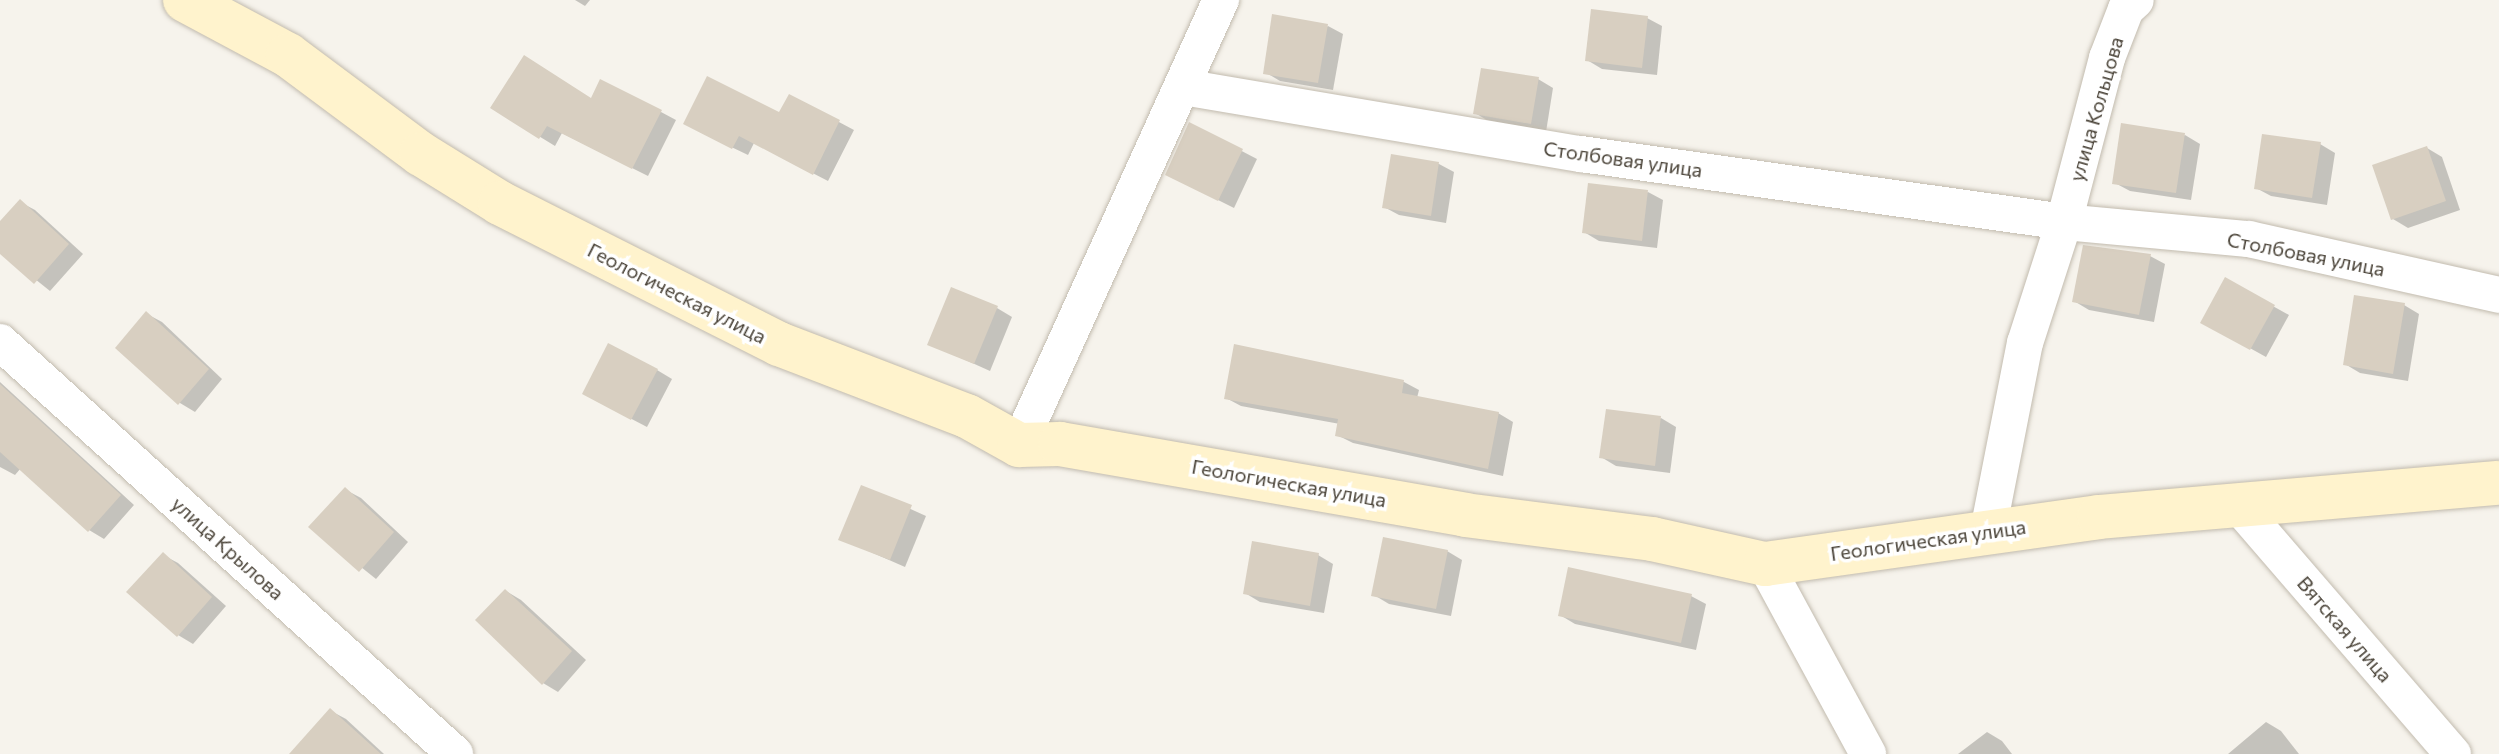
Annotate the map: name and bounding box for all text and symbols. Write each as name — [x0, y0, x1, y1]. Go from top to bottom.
street label: улица Кольцова — [2064, 34, 2128, 184]
street label: Столбовая улица — [1542, 136, 1704, 182]
street label: Столбовая улица — [2225, 227, 2387, 281]
street label: Геологическая улица — [584, 238, 770, 348]
street label: Геологическая улица — [1190, 454, 1388, 512]
street label: улица Крылова — [167, 491, 289, 605]
street label: Геологическая улица — [1829, 514, 2027, 566]
street label: Вятская улица — [2292, 571, 2398, 687]

